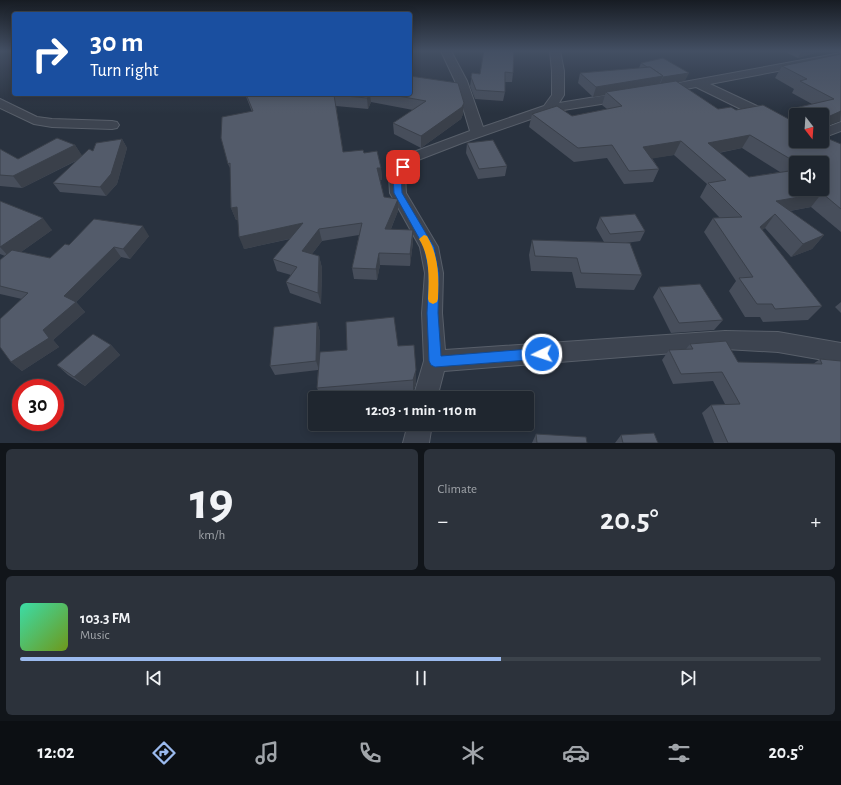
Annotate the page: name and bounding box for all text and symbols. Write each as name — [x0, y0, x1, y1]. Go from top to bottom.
icon: right — [24, 28, 76, 80]
text: 30 m — [90, 29, 143, 57]
text: Turn right — [90, 62, 159, 80]
north arrow — [789, 108, 829, 148]
map controls — [789, 108, 829, 196]
pin — [386, 150, 420, 184]
icon: arrive — [392, 156, 414, 178]
button: sound — [789, 156, 829, 196]
position arrow — [521, 333, 563, 375]
speed limit sign: 30 — [12, 379, 64, 431]
text: 12:03 · 1 min · 110 m — [366, 403, 476, 418]
text: 19 — [190, 476, 234, 528]
text: Climate — [438, 483, 477, 496]
text: 20.5° — [600, 505, 658, 535]
text: − — [438, 510, 448, 532]
text: + — [810, 510, 821, 532]
text: km/h — [198, 529, 225, 542]
text: 103.3 FM — [80, 611, 131, 626]
text: Music — [80, 629, 110, 642]
icon: previous — [143, 667, 165, 689]
icon: pause — [410, 667, 432, 689]
icon: next — [677, 667, 699, 689]
icon: directions — [150, 739, 178, 767]
icon: music — [253, 739, 281, 767]
icon: phone — [356, 739, 384, 767]
icon: climate — [459, 739, 487, 767]
icon: car — [562, 739, 590, 767]
icon: filters — [665, 739, 693, 767]
text: 12:02 — [38, 744, 75, 762]
text: 20.5° — [768, 744, 803, 762]

